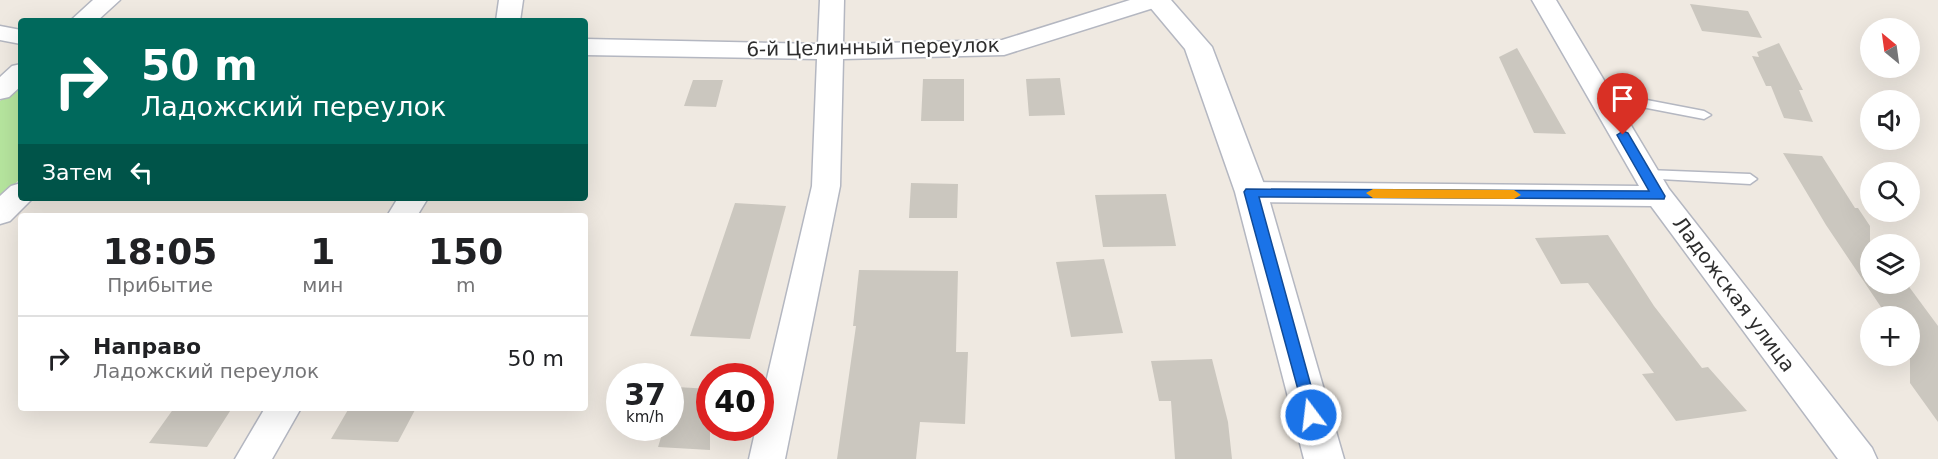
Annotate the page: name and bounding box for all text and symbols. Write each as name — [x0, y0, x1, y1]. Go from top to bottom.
north arrow — [1860, 18, 1920, 78]
map controls — [1860, 18, 1920, 366]
street label: 6-й Целинный переулок — [746, 33, 1000, 61]
text: 50 m — [141, 41, 258, 90]
icon: right — [42, 42, 120, 120]
pin — [1597, 73, 1648, 135]
icon: arrive — [1606, 82, 1639, 115]
button: sound — [1860, 90, 1920, 150]
text: Ладожский переулок — [141, 91, 446, 122]
icon: left — [125, 156, 158, 189]
text: Затем — [42, 160, 113, 185]
button: search — [1860, 162, 1920, 222]
street label: Ладожская улица — [1668, 211, 1800, 377]
text: 18:05 — [103, 231, 217, 272]
text: 1 — [310, 231, 335, 272]
text: 150 — [428, 231, 503, 272]
button: layers — [1860, 234, 1920, 294]
text: Прибытие — [107, 273, 213, 297]
text: мин — [302, 273, 343, 297]
text: m — [456, 273, 475, 297]
button: + — [1860, 306, 1920, 366]
text: Направо — [93, 334, 201, 359]
icon: right — [42, 342, 75, 375]
text: 50 m — [508, 346, 564, 371]
text: Ладожский переулок — [93, 359, 319, 383]
speed limit sign: 40 — [696, 363, 774, 441]
text: 37 — [624, 377, 666, 412]
position arrow — [1279, 383, 1343, 447]
text: km/h — [626, 408, 664, 426]

